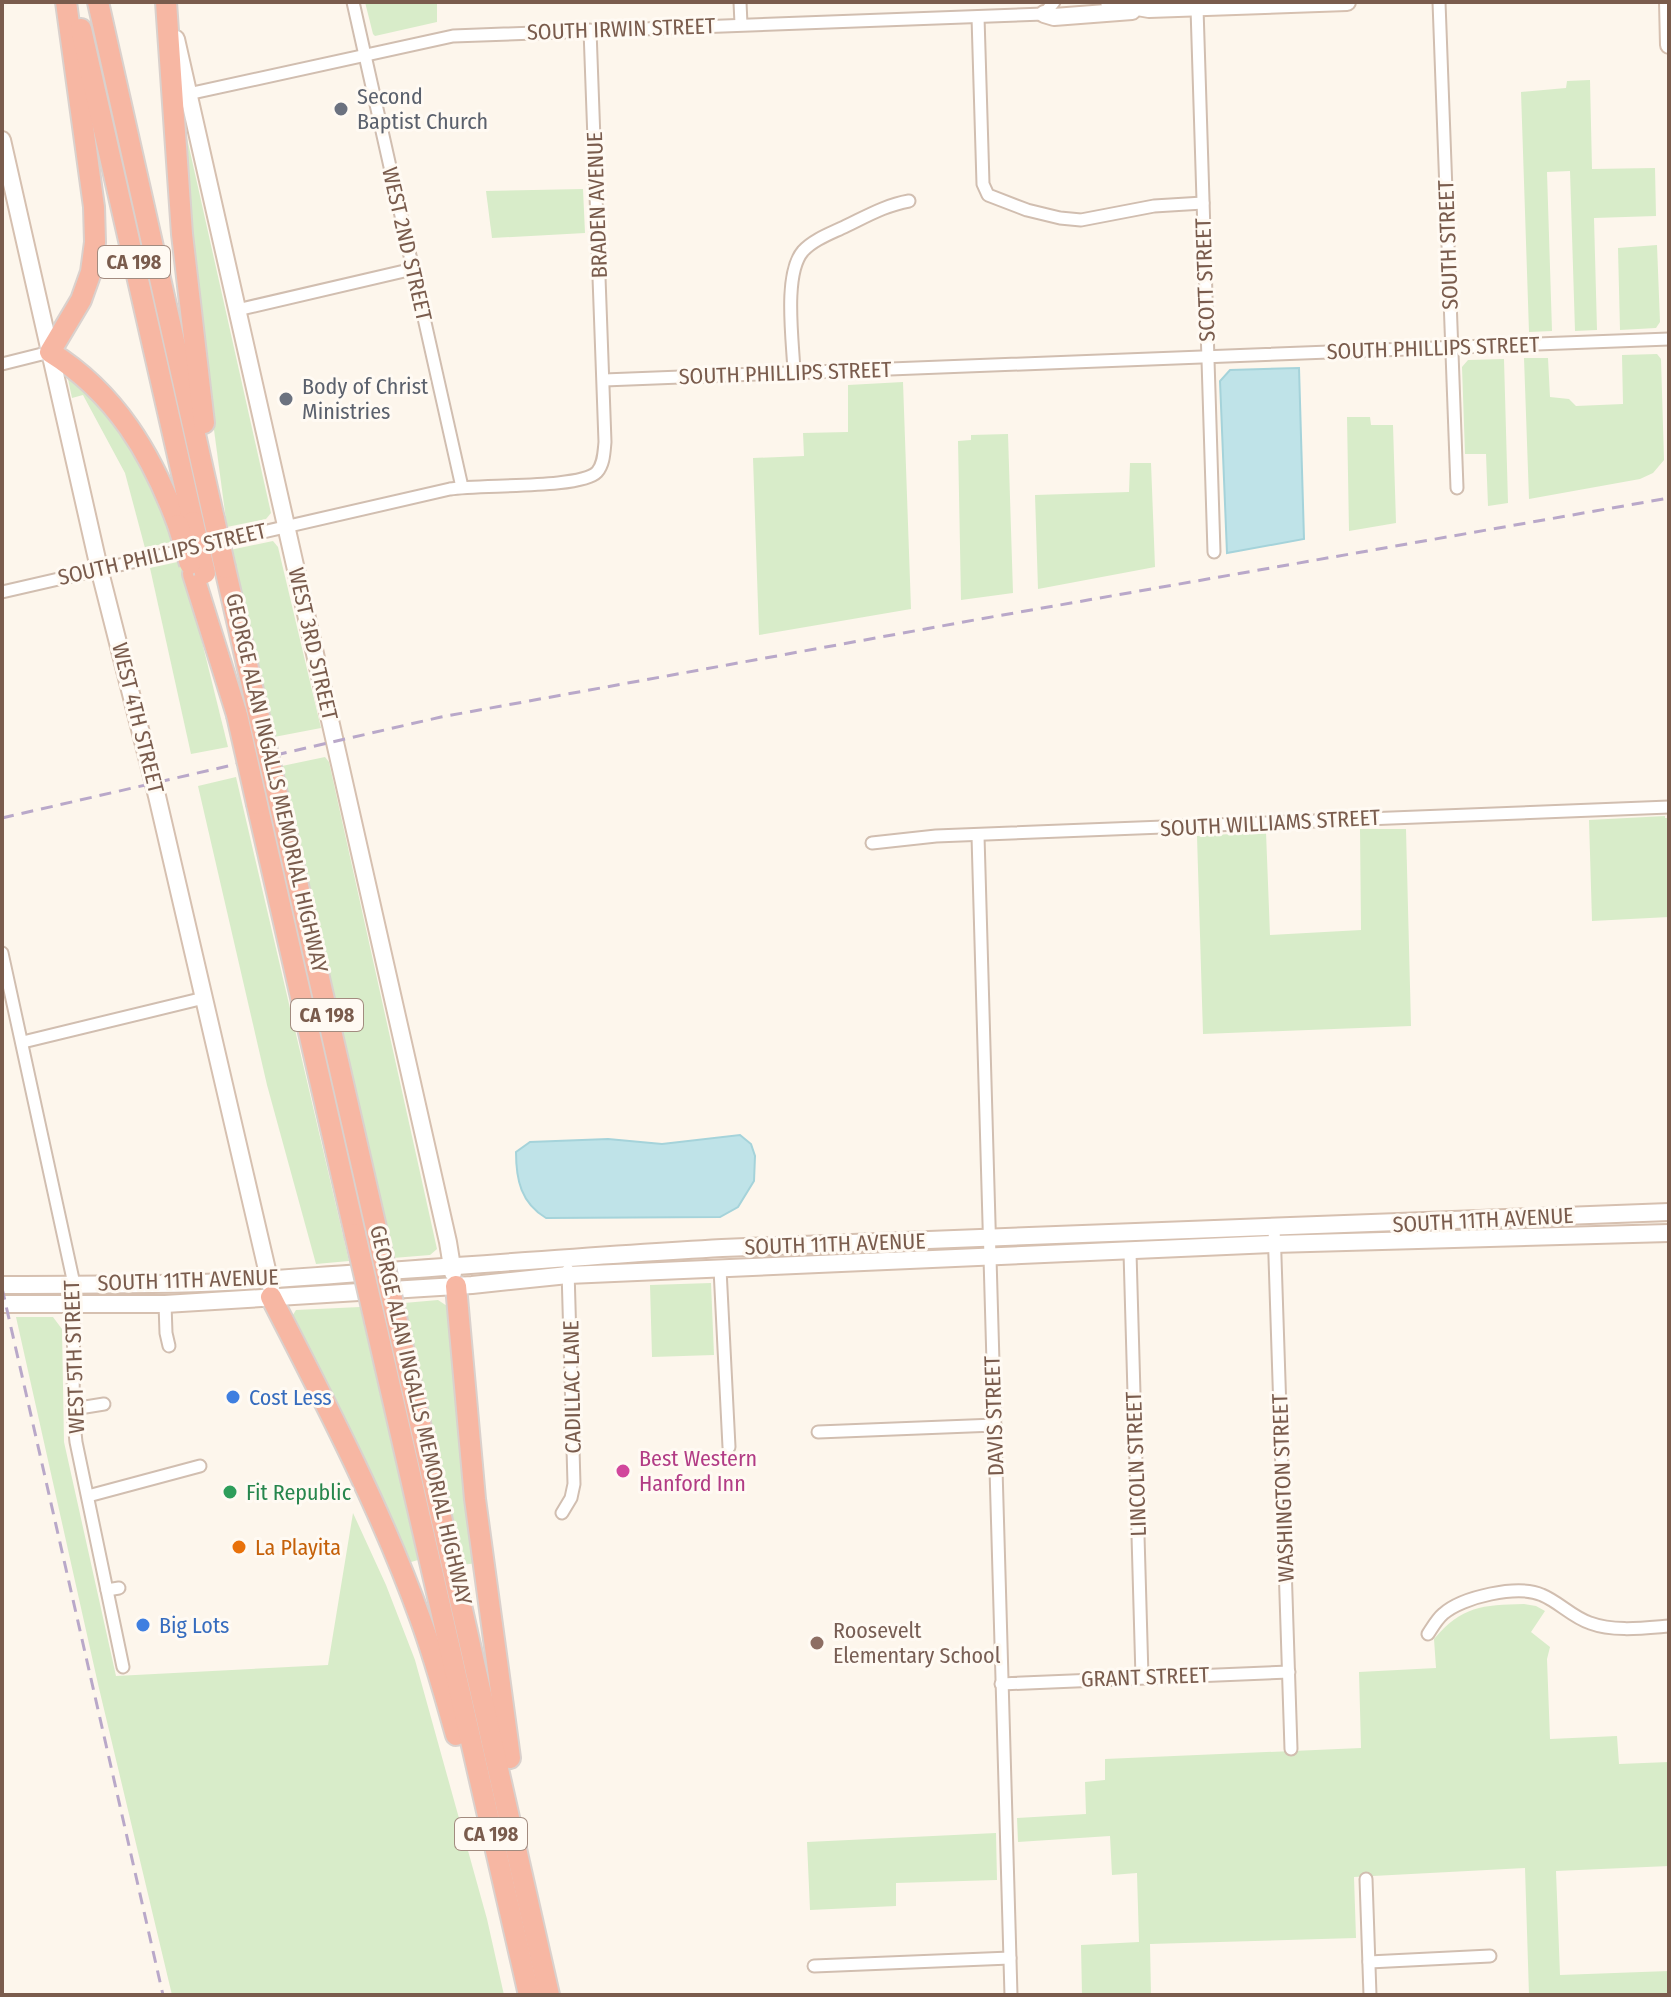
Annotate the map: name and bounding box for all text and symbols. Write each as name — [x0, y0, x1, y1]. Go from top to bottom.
street label: SOUTH IRWIN STREET — [526, 12, 716, 46]
place label: Second Baptist Church — [357, 83, 488, 135]
marker: Second Baptist Church — [332, 100, 350, 118]
street label: BRADEN AVENUE — [581, 131, 613, 279]
street label: WEST 2ND STREET — [376, 165, 438, 324]
street label: SOUTH STREET — [1432, 179, 1464, 310]
street label: SCOTT STREET — [1189, 217, 1221, 342]
road number: CA 198 — [98, 246, 170, 278]
street label: SOUTH PHILLIPS STREET — [1326, 331, 1541, 365]
street label: SOUTH PHILLIPS STREET — [678, 356, 893, 390]
place label: Body of Christ Ministries — [302, 373, 429, 425]
marker: Body of Christ Ministries — [277, 390, 295, 408]
street label: SOUTH PHILLIPS STREET — [55, 517, 270, 591]
street label: WEST 3RD STREET — [282, 565, 344, 724]
street label: GEORGE ALAN INGALLS MEMORIAL HIGHWAY — [220, 591, 334, 975]
street label: WEST 4TH STREET — [106, 640, 170, 797]
street label: SOUTH WILLIAMS STREET — [1159, 804, 1381, 842]
road number: CA 198 — [291, 999, 363, 1031]
street label: SOUTH 11TH AVENUE — [1392, 1202, 1574, 1238]
street label: GEORGE ALAN INGALLS MEMORIAL HIGHWAY — [364, 1223, 478, 1607]
street label: SOUTH 11TH AVENUE — [744, 1227, 926, 1261]
street label: SOUTH 11TH AVENUE — [97, 1263, 279, 1297]
street label: WEST 5TH STREET — [58, 1279, 90, 1434]
street label: CADILLAC LANE — [557, 1320, 587, 1454]
street label: DAVIS STREET — [978, 1355, 1010, 1477]
place label: Cost Less — [249, 1384, 332, 1411]
marker: Cost Less — [224, 1388, 242, 1406]
street label: LINCOLN STREET — [1120, 1390, 1152, 1537]
street label: WASHINGTON STREET — [1266, 1392, 1300, 1583]
place label: Best Western Hanford Inn — [639, 1445, 757, 1497]
marker: Best Western Hanford Inn — [614, 1462, 632, 1480]
place label: Fit Republic — [246, 1479, 352, 1506]
marker: Fit Republic — [221, 1483, 239, 1501]
place label: La Playita — [255, 1534, 341, 1561]
marker: La Playita — [230, 1538, 248, 1556]
place label: Big Lots — [159, 1612, 230, 1639]
marker: Big Lots — [134, 1616, 152, 1634]
place label: Roosevelt Elementary School — [833, 1617, 1001, 1669]
marker: Roosevelt Elementary School — [808, 1634, 826, 1652]
street label: GRANT STREET — [1080, 1661, 1210, 1693]
road number: CA 198 — [455, 1818, 527, 1850]

